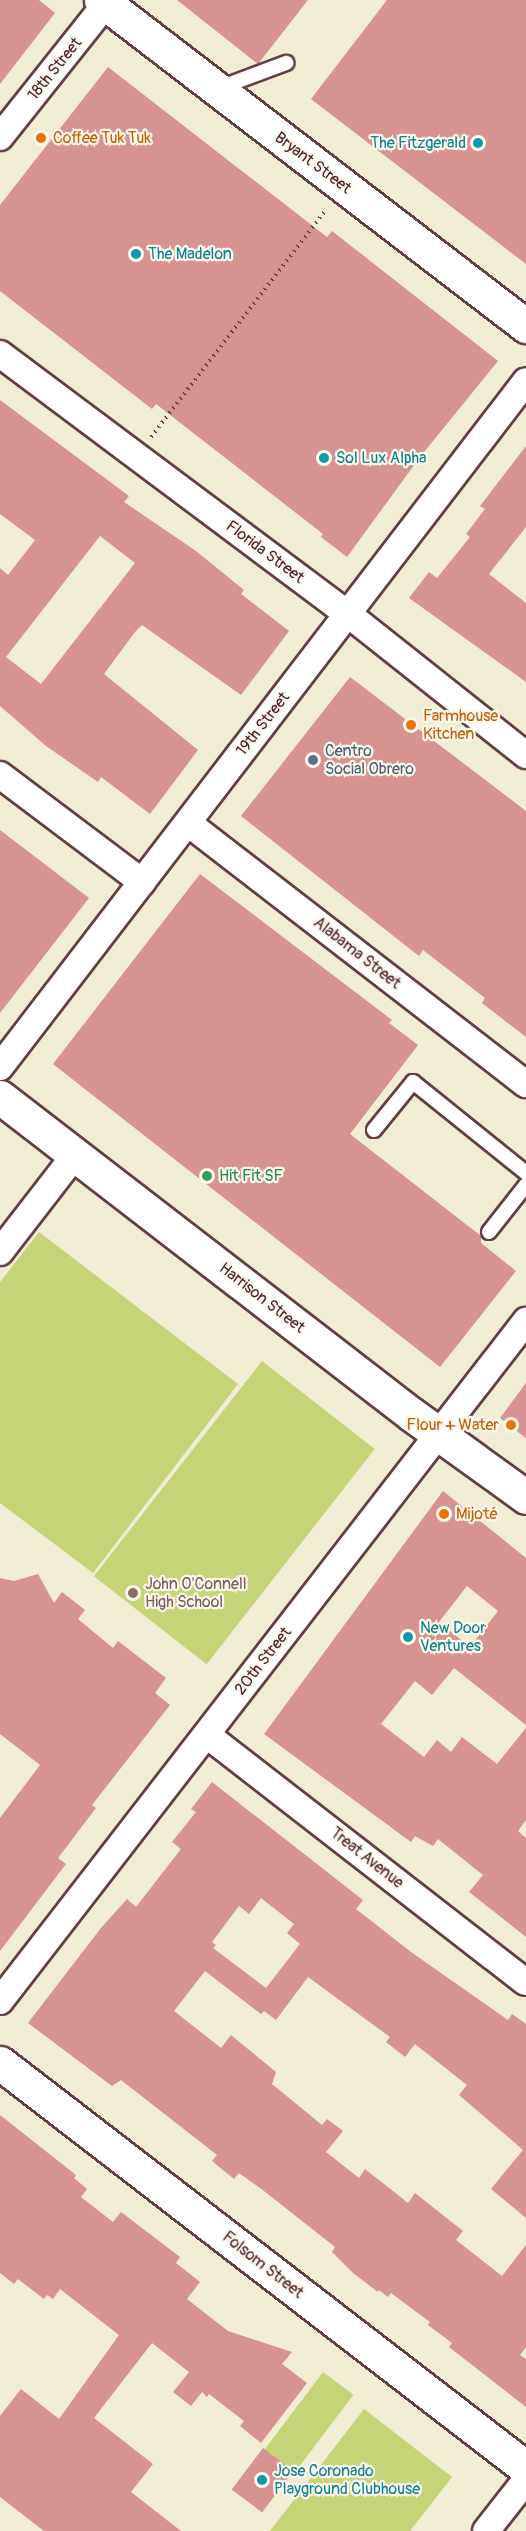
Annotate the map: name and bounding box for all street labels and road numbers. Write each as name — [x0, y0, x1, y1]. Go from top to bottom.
street label: 18th Street — [24, 34, 86, 104]
street label: Bryant Street — [271, 128, 355, 198]
street label: Florida Street — [222, 516, 308, 588]
street label: 19th Street — [232, 688, 294, 760]
street label: Alabama Street — [310, 913, 404, 993]
street label: Harrison Street — [215, 1259, 309, 1337]
street label: 20th Street — [231, 1623, 295, 1699]
street label: Treat Avenue — [327, 1823, 407, 1893]
street label: Folsom Street — [219, 2227, 307, 2303]

